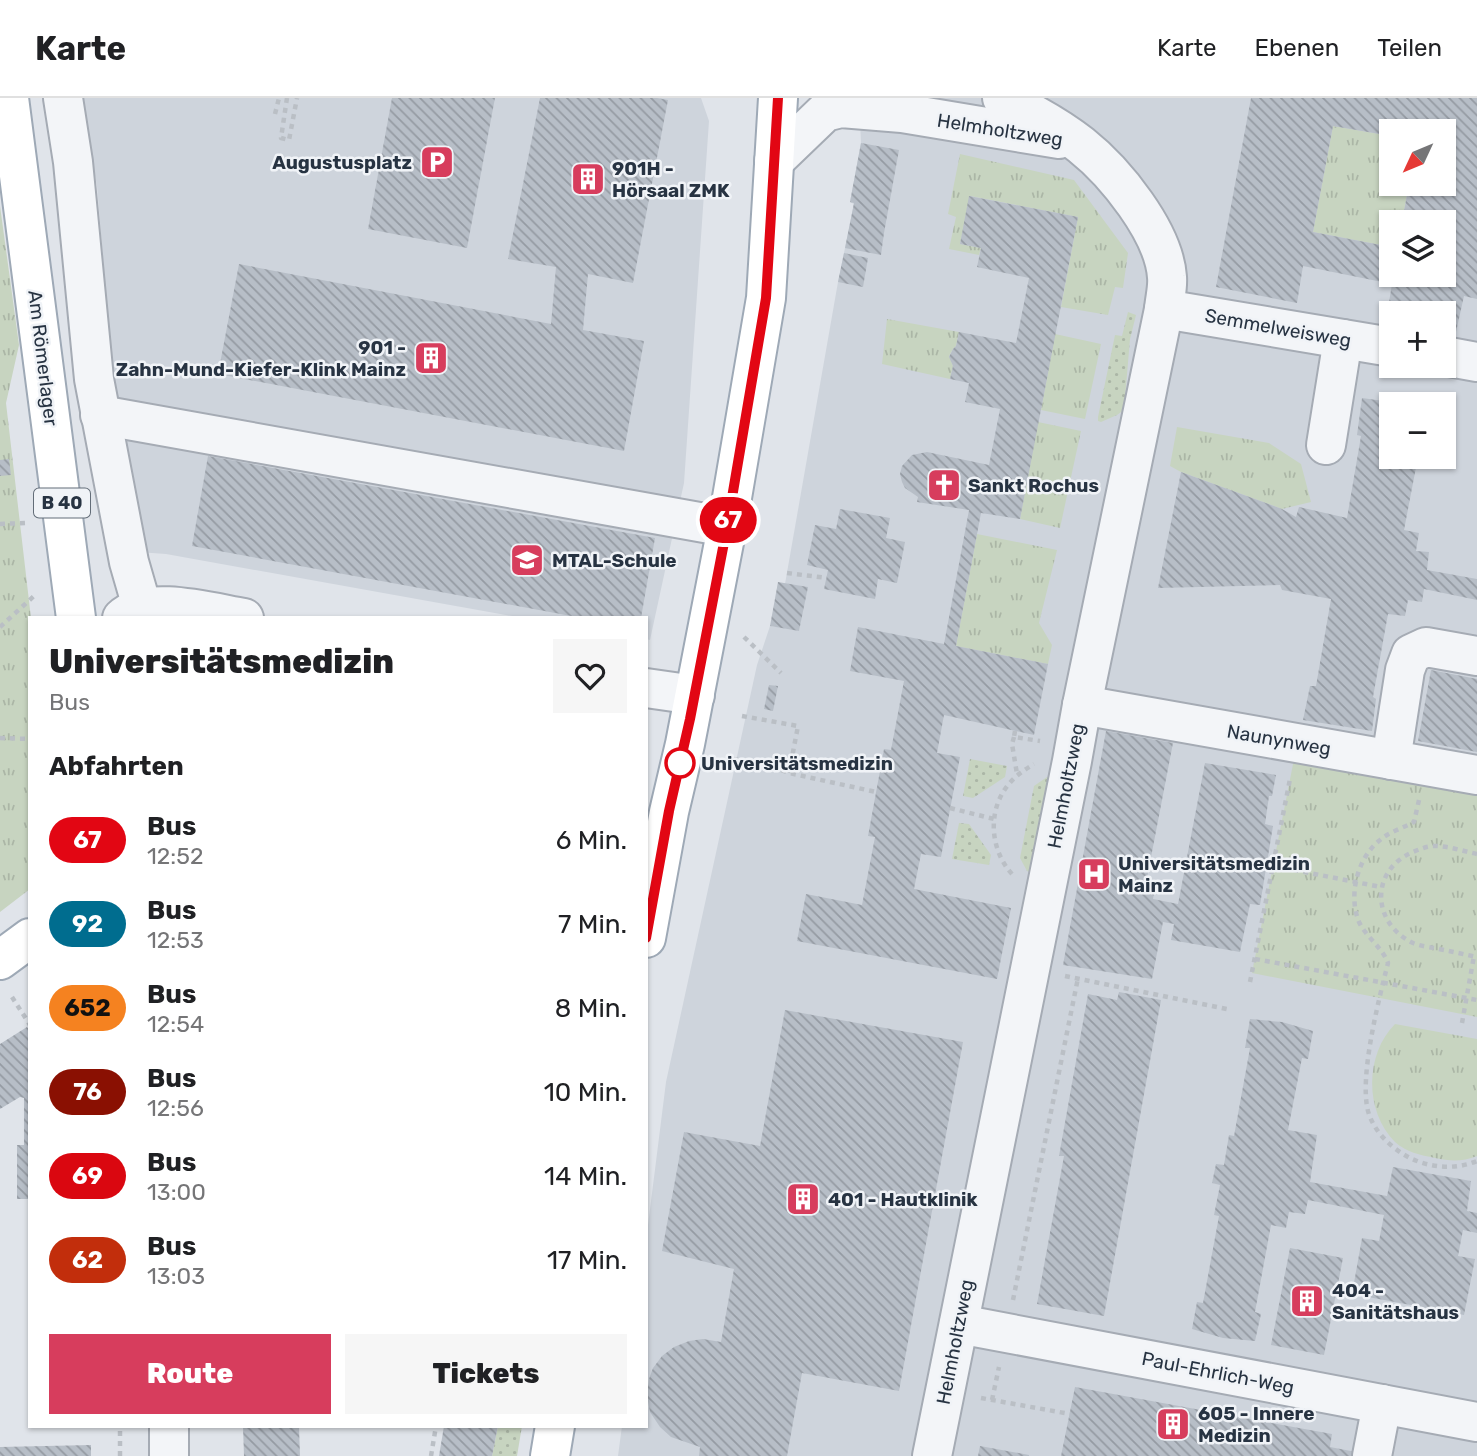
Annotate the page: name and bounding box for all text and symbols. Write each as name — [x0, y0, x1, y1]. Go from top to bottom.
text: Karte — [35, 29, 126, 68]
text: Karte — [1157, 34, 1217, 62]
text: Ebenen — [1255, 34, 1339, 62]
text: Teilen — [1377, 34, 1442, 62]
street label: Helmholtzweg — [936, 109, 1064, 151]
north arrow — [1379, 119, 1456, 196]
map controls — [1379, 119, 1456, 469]
parking icon: Augustusplatz — [418, 143, 456, 181]
place label: Augustusplatz — [272, 151, 412, 174]
place label: 901H - Hörsaal ZMK — [612, 157, 730, 202]
building icon: 901H - Hörsaal ZMK — [569, 160, 607, 198]
button: layers — [1379, 210, 1456, 287]
street label: Am Römerlager — [23, 289, 63, 428]
button: + — [1379, 301, 1456, 378]
street label: Semmelweisweg — [1203, 304, 1353, 352]
place label: 901 - Zahn-Mund-Kiefer-Klink Mainz — [116, 336, 406, 381]
building icon: 901 - Zahn-Mund-Kiefer-Klink Mainz — [412, 339, 450, 377]
button: − — [1379, 392, 1456, 469]
church icon: Sankt Rochus — [925, 466, 963, 504]
place label: Sankt Rochus — [968, 474, 1099, 497]
road number: B 40 — [34, 488, 90, 517]
line badge: 67 — [696, 497, 760, 543]
text: 67 — [714, 506, 742, 534]
school or university icon: MTAL-Schule — [508, 541, 546, 579]
place label: MTAL-Schule — [552, 549, 677, 572]
button: heart — [553, 639, 627, 713]
text: Universitätsmedizin — [49, 642, 394, 681]
text: Bus — [49, 688, 90, 716]
street label: Naunynweg — [1225, 720, 1333, 760]
street label: Helmholtzweg — [1043, 722, 1089, 850]
marker: Universitätsmedizin — [665, 748, 695, 778]
text: Abfahrten — [49, 751, 184, 782]
place label: Universitätsmedizin — [701, 752, 893, 775]
text: Bus — [147, 811, 196, 842]
text: 6 Min. — [556, 825, 627, 856]
text: 67 — [73, 826, 102, 854]
text: 12:52 — [147, 842, 203, 870]
place label: Universitätsmedizin Mainz — [1118, 852, 1310, 897]
hospital icon: Universitätsmedizin Mainz — [1075, 855, 1113, 893]
text: Bus — [147, 895, 196, 926]
text: 7 Min. — [558, 909, 627, 940]
text: 92 — [72, 910, 103, 938]
text: 12:53 — [147, 926, 204, 954]
text: Bus — [147, 979, 196, 1010]
text: 8 Min. — [555, 993, 627, 1024]
text: 652 — [64, 994, 111, 1022]
text: 12:54 — [147, 1010, 204, 1038]
text: Bus — [147, 1063, 196, 1094]
text: 10 Min. — [544, 1077, 627, 1108]
text: 76 — [73, 1078, 102, 1106]
text: 12:56 — [147, 1094, 204, 1122]
text: Bus — [147, 1147, 196, 1178]
text: 14 Min. — [544, 1161, 627, 1192]
text: 69 — [72, 1162, 103, 1190]
text: 13:00 — [147, 1178, 206, 1206]
building icon: 401 - Hautklinik — [784, 1180, 822, 1218]
place label: 401 - Hautklinik — [828, 1188, 978, 1211]
text: Bus — [147, 1231, 196, 1262]
text: 17 Min. — [547, 1245, 627, 1276]
text: 62 — [72, 1246, 103, 1274]
text: 13:03 — [147, 1262, 205, 1290]
street label: Helmholtzweg — [932, 1278, 978, 1406]
place label: 404 - Sanitätshaus — [1332, 1279, 1459, 1324]
building icon: 404 - Sanitätshaus — [1288, 1282, 1326, 1320]
button: Route — [49, 1334, 331, 1414]
button: Tickets — [345, 1334, 627, 1414]
street label: Paul-Ehrlich-Weg — [1140, 1347, 1296, 1399]
place label: 605 - Innere Medizin — [1198, 1402, 1314, 1447]
building icon: 605 - Innere Medizin — [1154, 1405, 1192, 1443]

